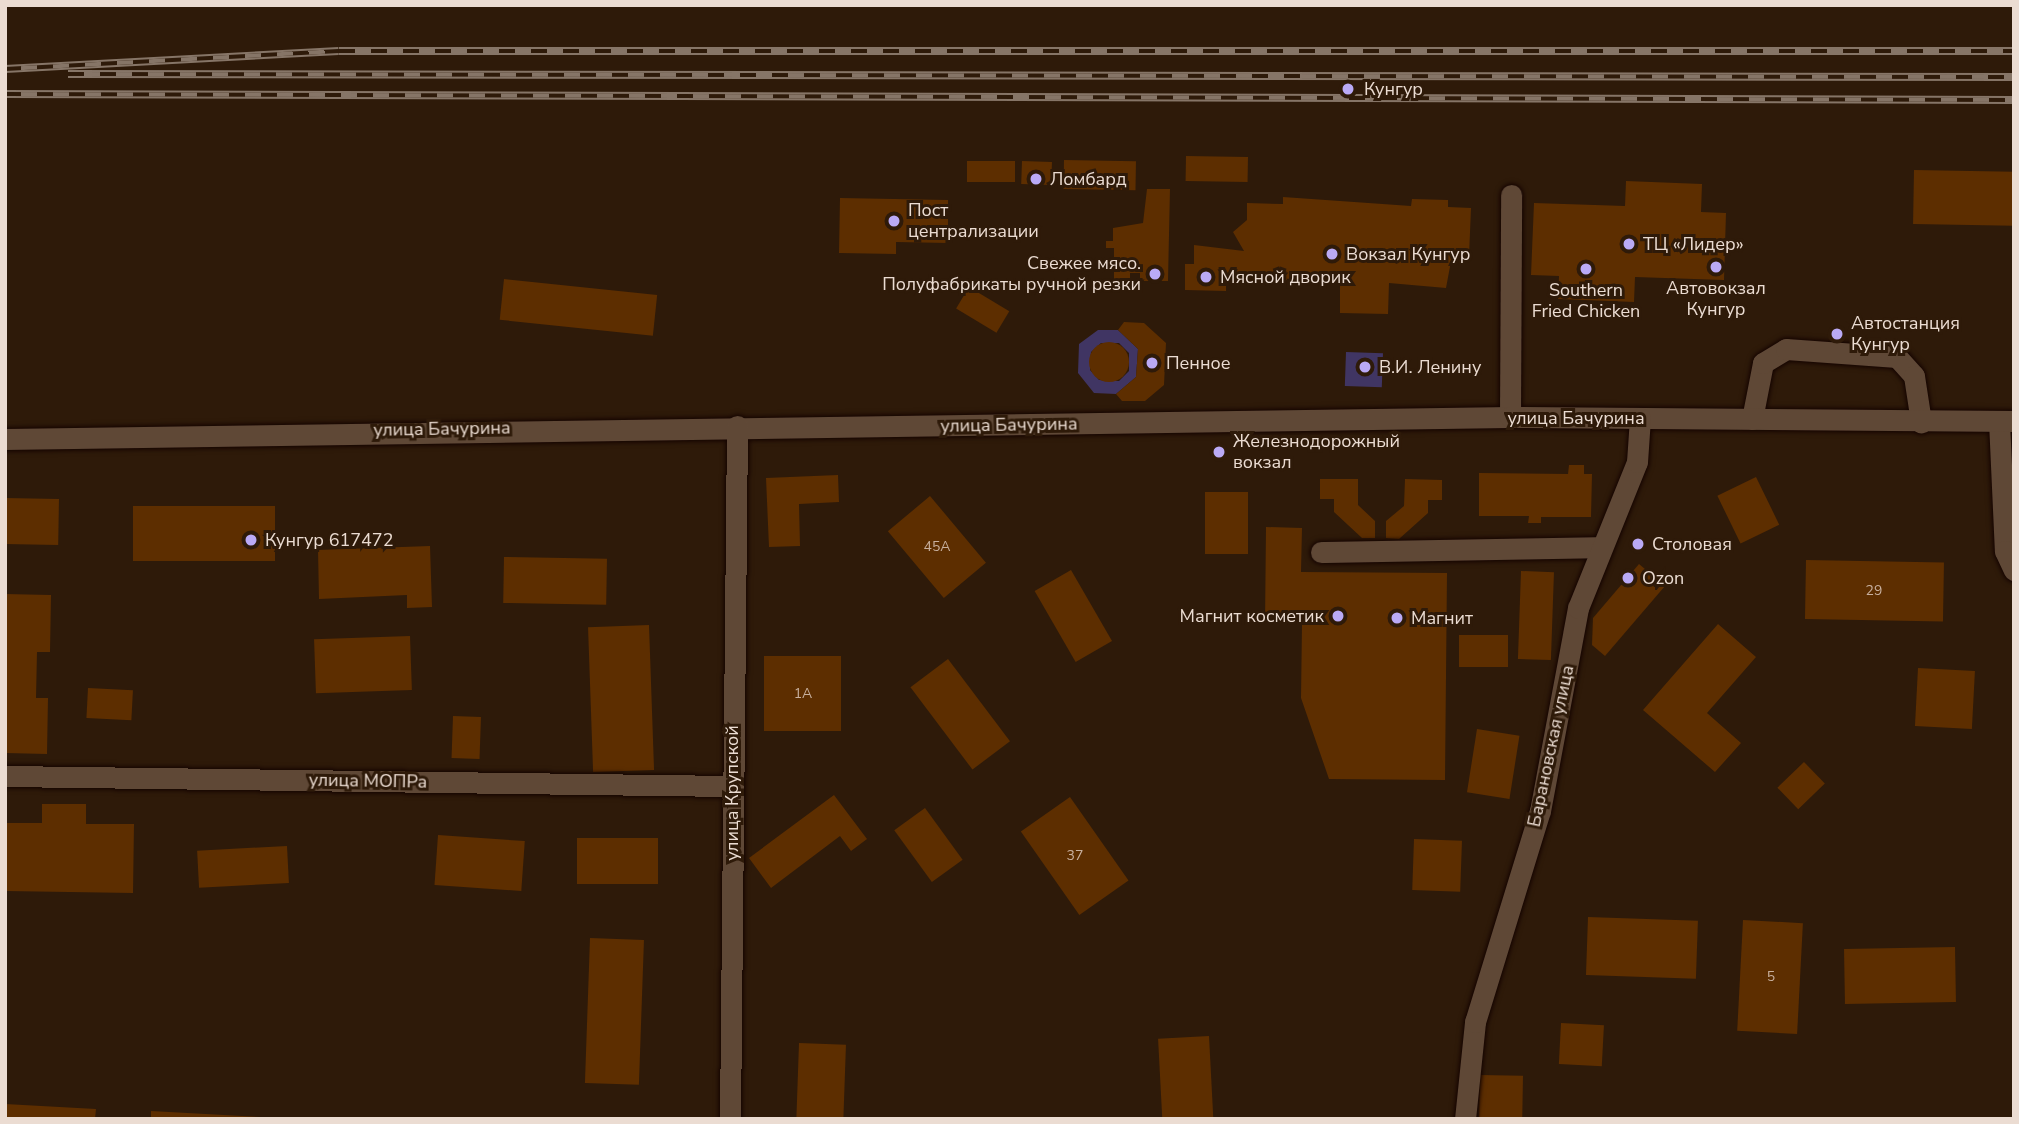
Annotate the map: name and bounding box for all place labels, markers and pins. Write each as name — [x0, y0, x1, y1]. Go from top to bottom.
place label: Кунгур — [1364, 78, 1423, 100]
marker: Кунгур — [1338, 79, 1358, 99]
place label: Ломбард — [1050, 168, 1127, 190]
marker: Ломбард — [1028, 171, 1044, 187]
place label: Пост централизации — [908, 200, 1039, 242]
marker: Пост централизации — [886, 213, 902, 229]
place label: ТЦ «Лидер» — [1643, 233, 1744, 255]
marker: ТЦ «Лидер» — [1621, 236, 1637, 252]
place label: Вокзал Кунгур — [1346, 243, 1470, 265]
marker: Вокзал Кунгур — [1324, 246, 1340, 262]
place label: Свежее мясо. Полуфабрикаты ручной резки — [882, 253, 1141, 296]
marker: Автовокзал Кунгур — [1708, 259, 1724, 275]
marker: Southern Fried Chicken — [1578, 261, 1594, 277]
marker: Свежее мясо. Полуфабрикаты ручной резки — [1147, 266, 1163, 282]
place label: Мясной дворик — [1220, 266, 1351, 288]
marker: Мясной дворик — [1198, 269, 1214, 285]
place label: Автовокзал Кунгур — [1666, 278, 1766, 320]
place label: Southern Fried Chicken — [1532, 280, 1640, 322]
place label: Автостанция Кунгур — [1851, 313, 1960, 356]
marker: Автостанция Кунгур — [1829, 326, 1845, 342]
place label: Пенное — [1166, 352, 1230, 374]
marker: Пенное — [1144, 355, 1160, 371]
place label: В.И. Ленину — [1379, 356, 1481, 378]
marker: В.И. Ленину — [1357, 359, 1373, 375]
place label: Железнодорожный вокзал — [1233, 431, 1400, 474]
marker: Железнодорожный вокзал — [1211, 444, 1227, 460]
place label: Кунгур 617472 — [265, 529, 393, 551]
marker: Кунгур 617472 — [243, 532, 259, 548]
place label: Столовая — [1652, 533, 1732, 555]
marker: Столовая — [1630, 536, 1646, 552]
place label: Ozon — [1642, 567, 1684, 589]
marker: Ozon — [1620, 570, 1636, 586]
place label: Магнит косметик — [1180, 605, 1324, 627]
place label: Магнит — [1411, 607, 1473, 629]
marker: Магнит косметик — [1330, 608, 1346, 624]
marker: Магнит — [1389, 610, 1405, 626]

